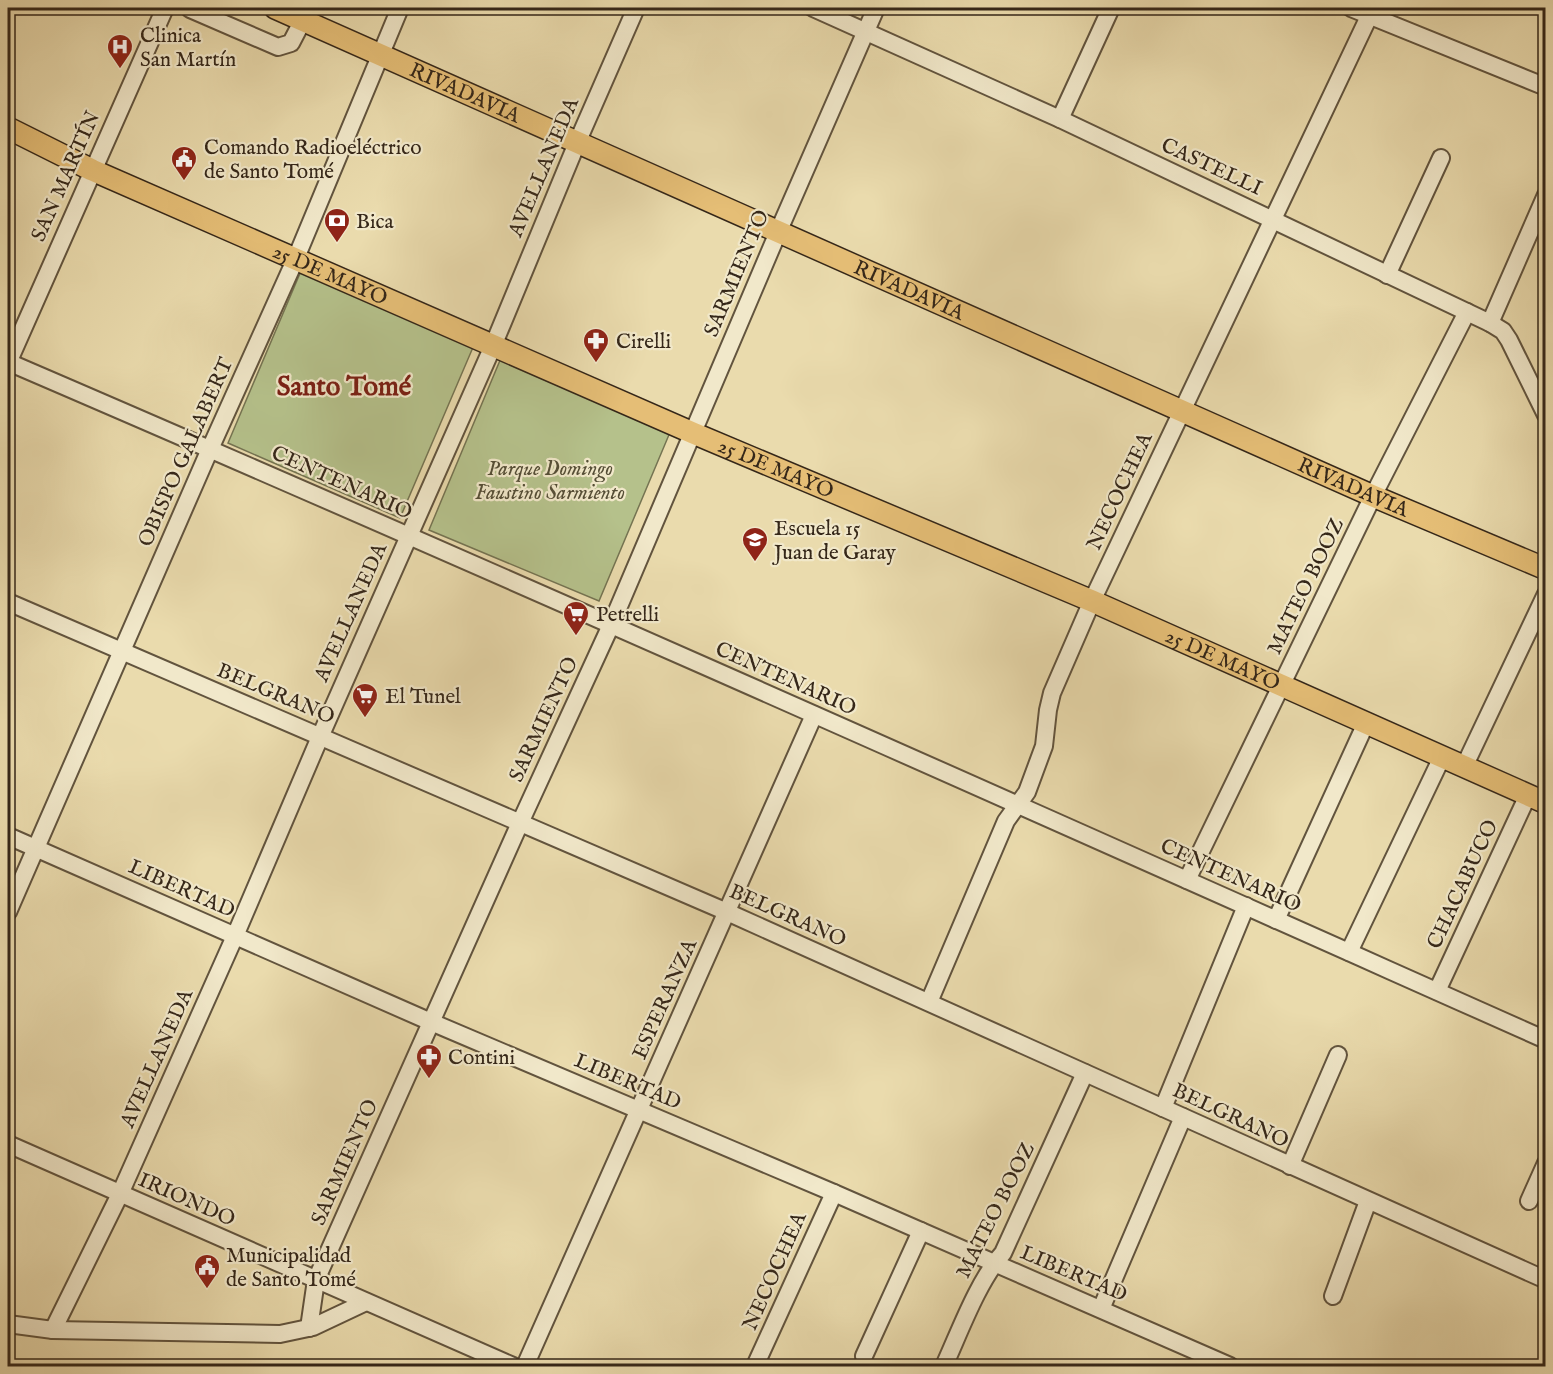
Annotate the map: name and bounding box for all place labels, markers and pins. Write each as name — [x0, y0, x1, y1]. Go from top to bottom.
place label: Clinica San Martín — [140, 23, 236, 74]
hospital icon: Clinica San Martín — [105, 32, 135, 70]
place label: Comando Radioeléctrico de Santo Tomé — [204, 135, 422, 186]
public building icon: Comando Radioeléctrico de Santo Tomé — [169, 144, 199, 182]
bank icon: Bica — [322, 206, 352, 244]
place label: Bica — [356, 209, 394, 236]
pharmacy icon: Cirelli — [581, 326, 611, 364]
place label: Cirelli — [616, 329, 671, 356]
place label: Escuela 15 Juan de Garay — [772, 516, 897, 567]
school or university icon: Escuela 15 Juan de Garay — [740, 525, 770, 563]
supermarket icon: Petrelli — [561, 599, 591, 637]
place label: Petrelli — [596, 602, 659, 629]
supermarket icon: El Tunel — [350, 681, 380, 719]
place label: El Tunel — [385, 684, 461, 711]
pharmacy icon: Contini — [414, 1042, 444, 1080]
place label: Contini — [448, 1045, 515, 1072]
place label: Municipalidad de Santo Tomé — [226, 1243, 356, 1294]
public building icon: Municipalidad de Santo Tomé — [192, 1252, 222, 1290]

